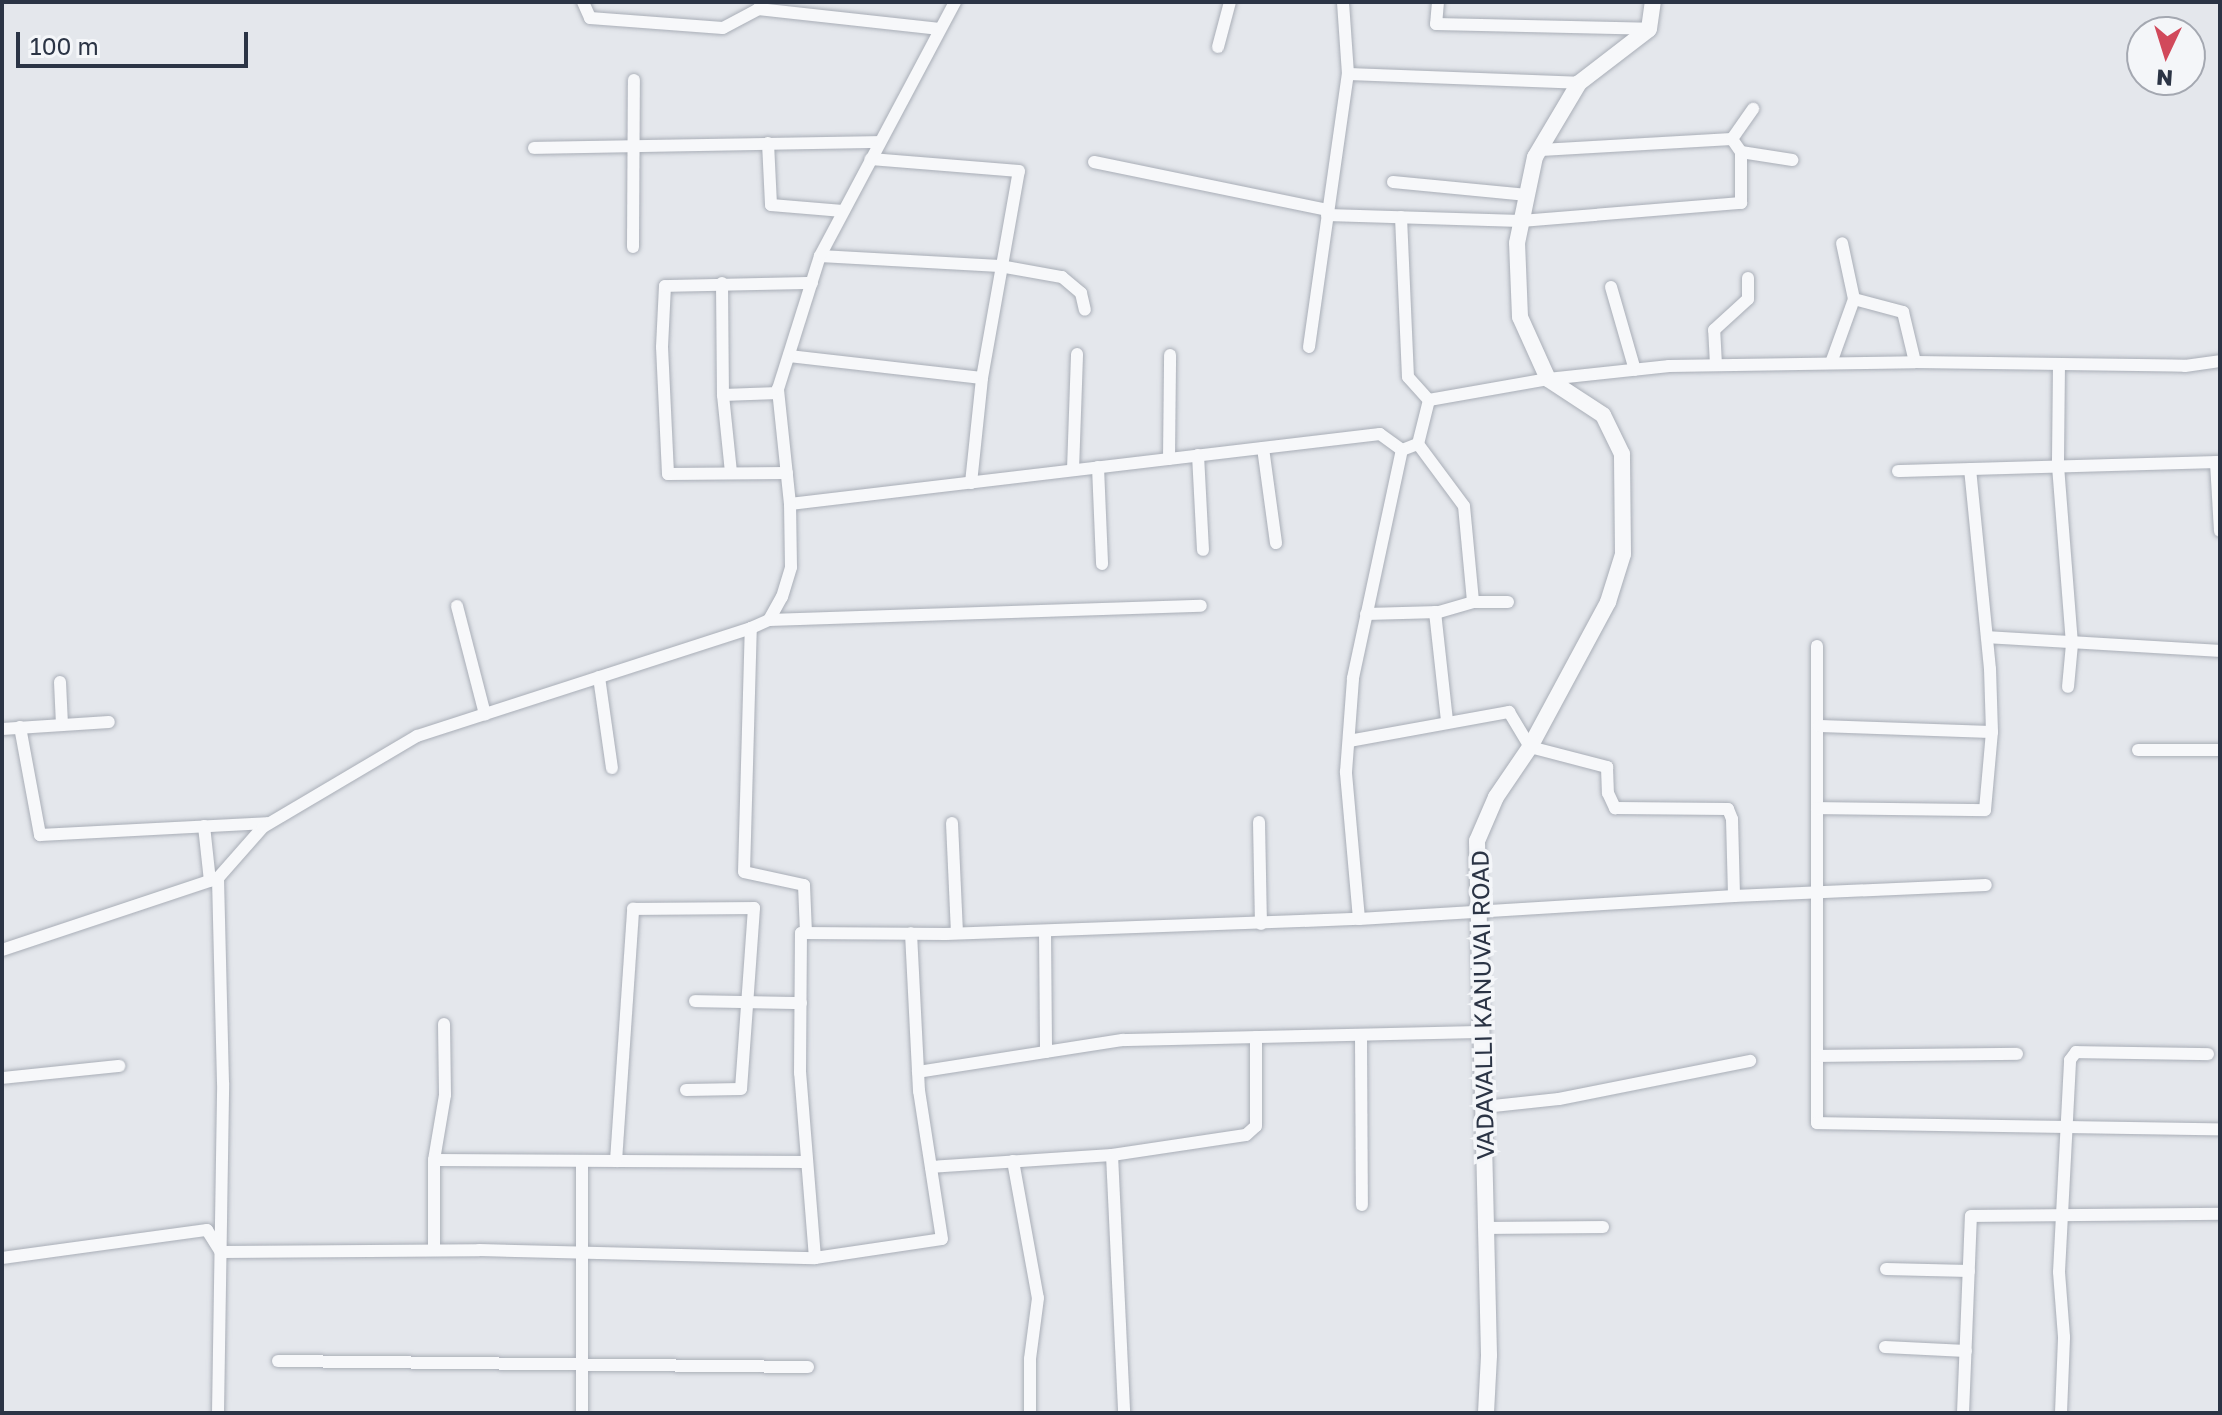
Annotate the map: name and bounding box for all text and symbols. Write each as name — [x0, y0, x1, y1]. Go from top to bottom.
scale bar — [20, 16, 252, 66]
north arrow — [2126, 16, 2206, 96]
text: 100 m — [30, 31, 99, 60]
text: N — [2155, 64, 2174, 92]
street label: VADAVALLI KANUVAI ROAD — [1465, 850, 1499, 1160]

